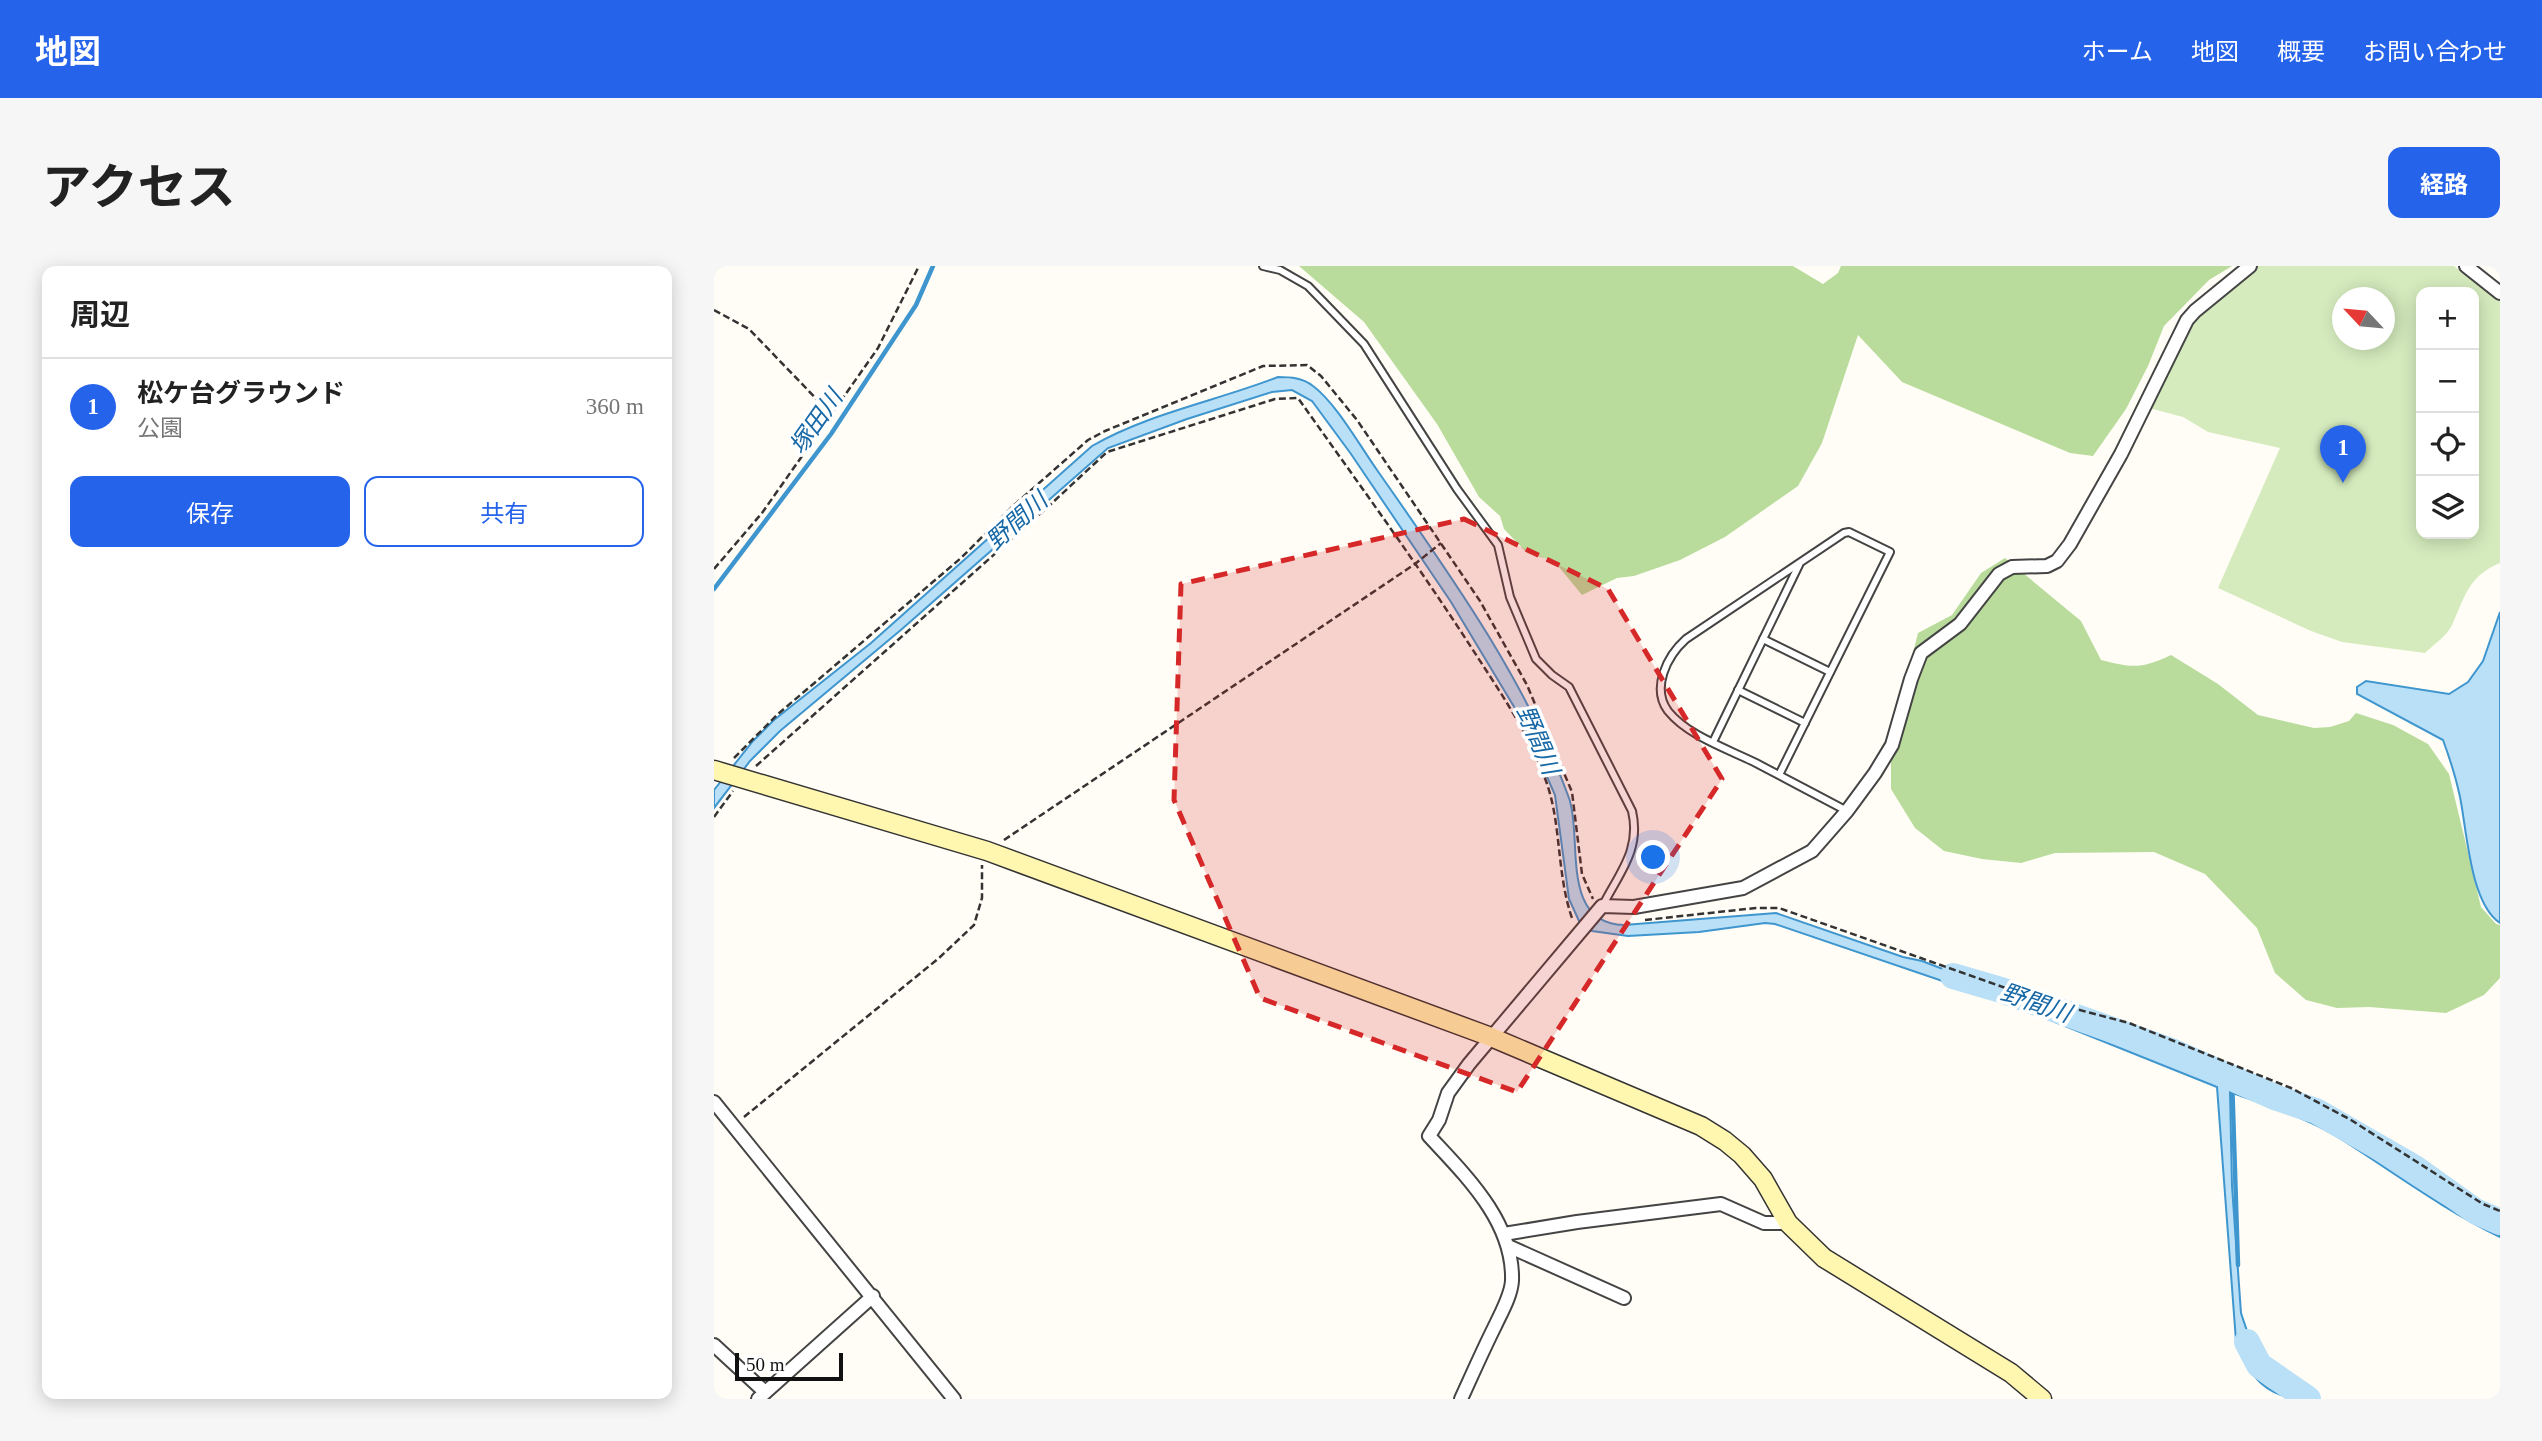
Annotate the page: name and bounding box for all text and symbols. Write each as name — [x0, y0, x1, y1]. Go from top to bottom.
text: 地図 — [35, 34, 101, 70]
text: ホーム — [2082, 39, 2153, 65]
text: 地図 — [2191, 39, 2239, 65]
text: 概要 — [2277, 39, 2325, 65]
text: お問い合わせ — [2363, 39, 2507, 65]
button: 経路 — [2388, 147, 2500, 218]
text: アクセス — [42, 160, 236, 215]
north arrow — [2332, 287, 2395, 350]
map controls — [2416, 287, 2479, 539]
button: + — [2416, 287, 2479, 350]
text: 周辺 — [70, 298, 130, 331]
button: − — [2416, 350, 2479, 413]
text: 松ケ台グラウンド — [137, 379, 345, 408]
water label: 塚田川 — [785, 383, 849, 459]
text: 1 — [87, 394, 99, 419]
text: 360 m — [586, 394, 644, 419]
button: locate — [2416, 413, 2479, 476]
text: 公園 — [137, 416, 183, 441]
pin: 1 — [2320, 425, 2366, 483]
button: 保存 — [70, 476, 350, 547]
button: 共有 — [364, 476, 644, 547]
button: layers — [2416, 476, 2479, 539]
water label: 野間川 — [982, 485, 1055, 555]
water label: 野間川 — [1512, 702, 1565, 781]
your location — [1636, 840, 1670, 874]
water label: 野間川 — [1998, 979, 2077, 1028]
scale bar — [735, 1350, 844, 1382]
text: 50 m — [746, 1354, 785, 1375]

